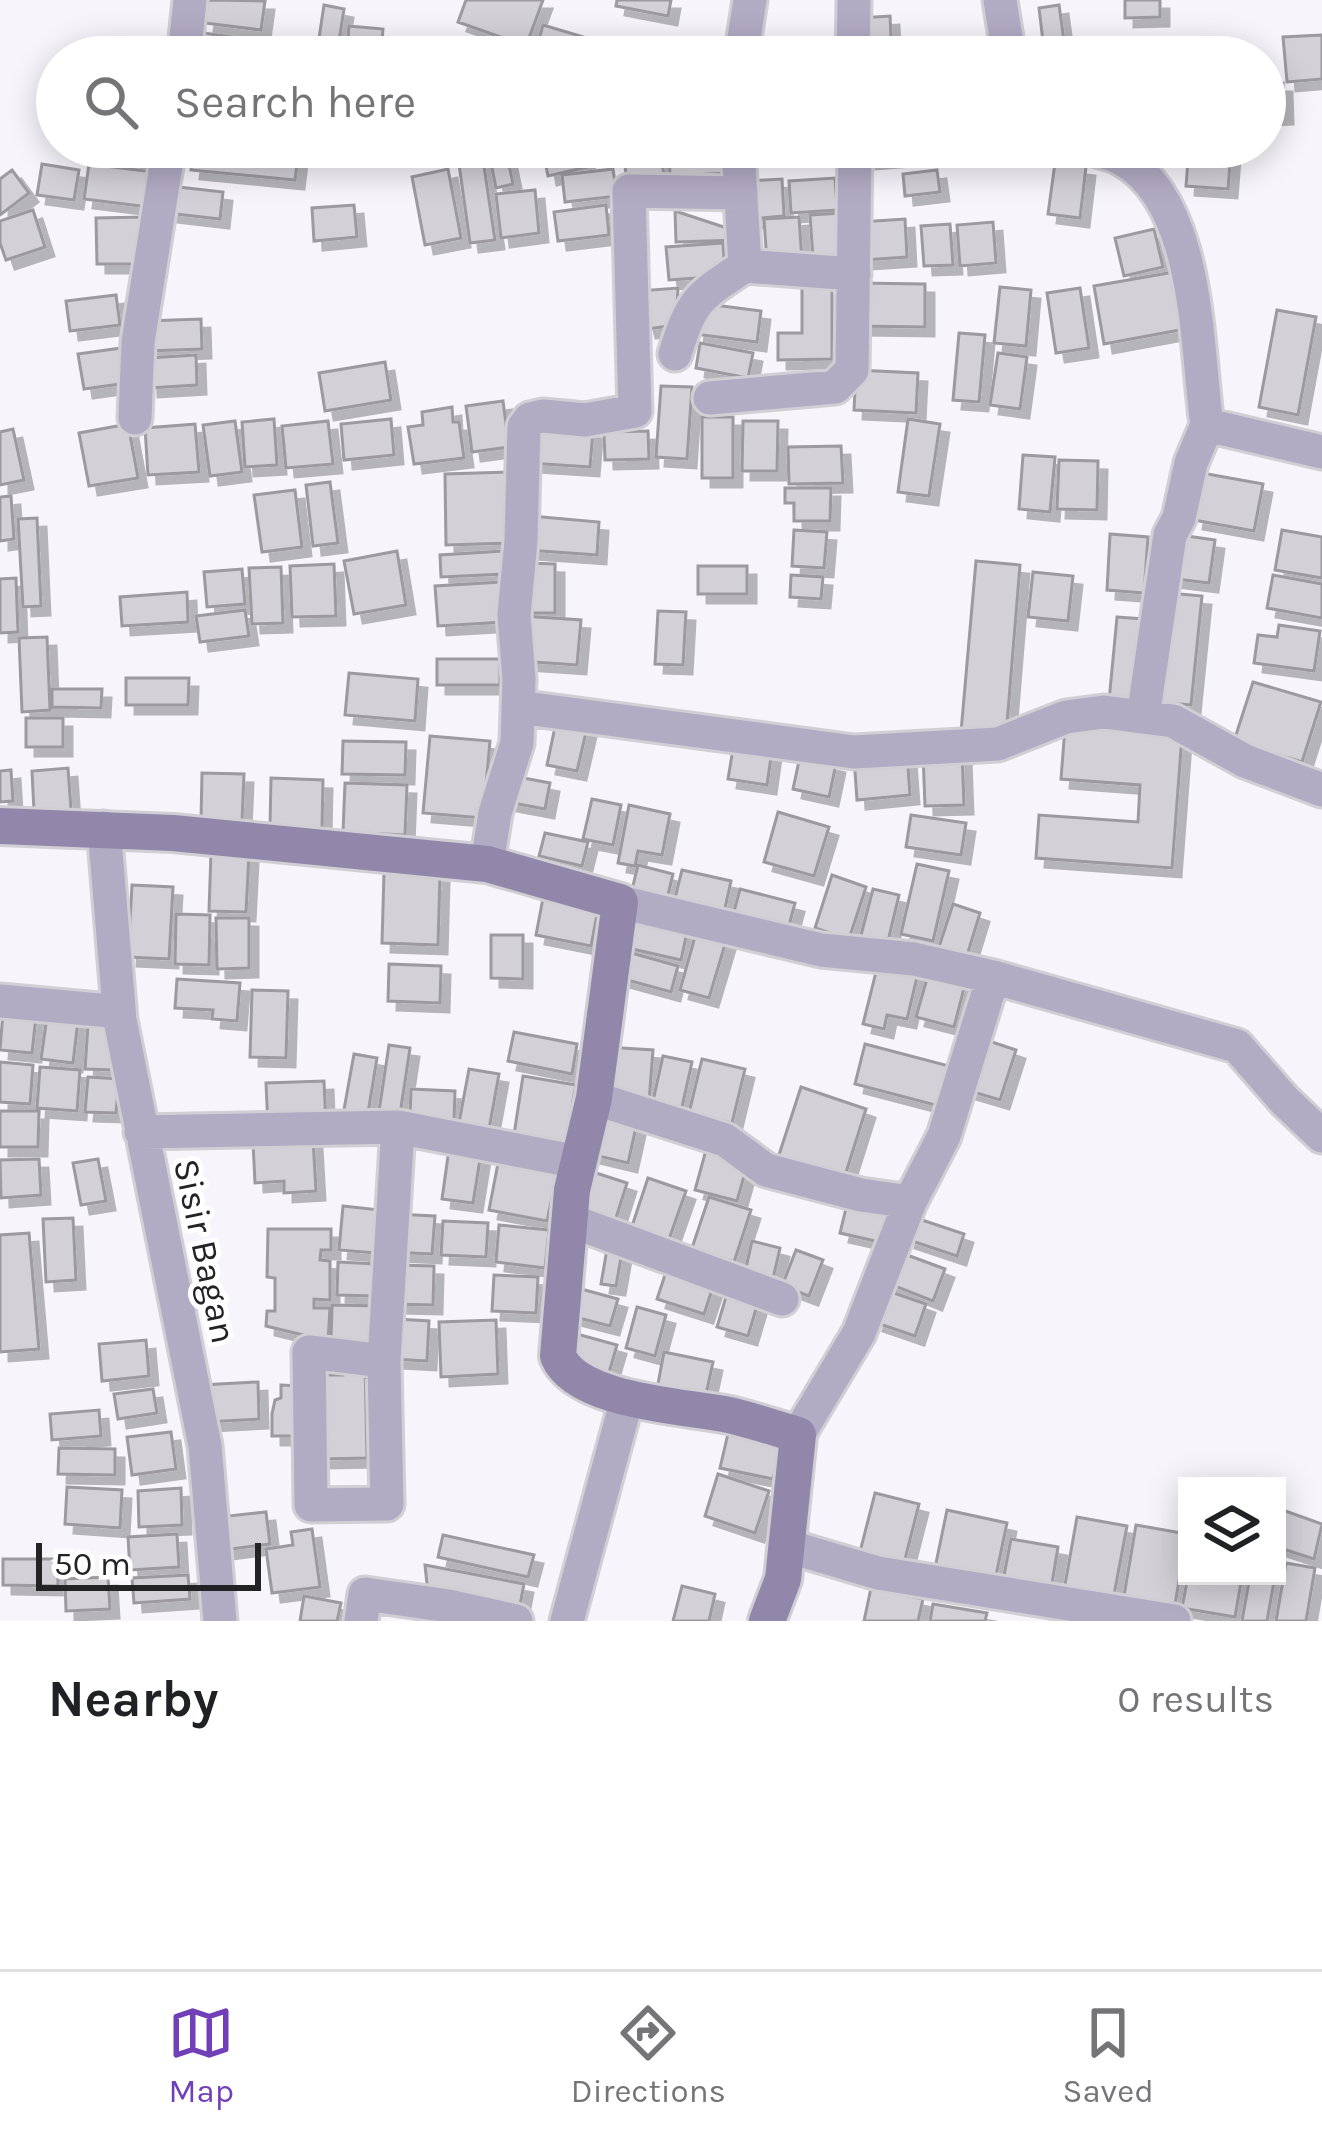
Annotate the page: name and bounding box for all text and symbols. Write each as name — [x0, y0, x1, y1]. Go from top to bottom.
search box — [36, 36, 1286, 168]
icon: search — [78, 69, 144, 135]
text: Search here — [174, 76, 416, 128]
street label: Sisir Bagan — [165, 1155, 245, 1347]
map controls — [1178, 1477, 1286, 1585]
button: layers — [1178, 1477, 1286, 1585]
scale bar — [36, 1537, 261, 1590]
text: 50 m — [54, 1545, 131, 1583]
text: Nearby — [48, 1669, 218, 1729]
text: 0 results — [1117, 1676, 1274, 1722]
tab: Map — [168, 2000, 234, 2110]
tab: Directions — [571, 2000, 726, 2110]
tab: Saved — [1063, 2000, 1154, 2110]

